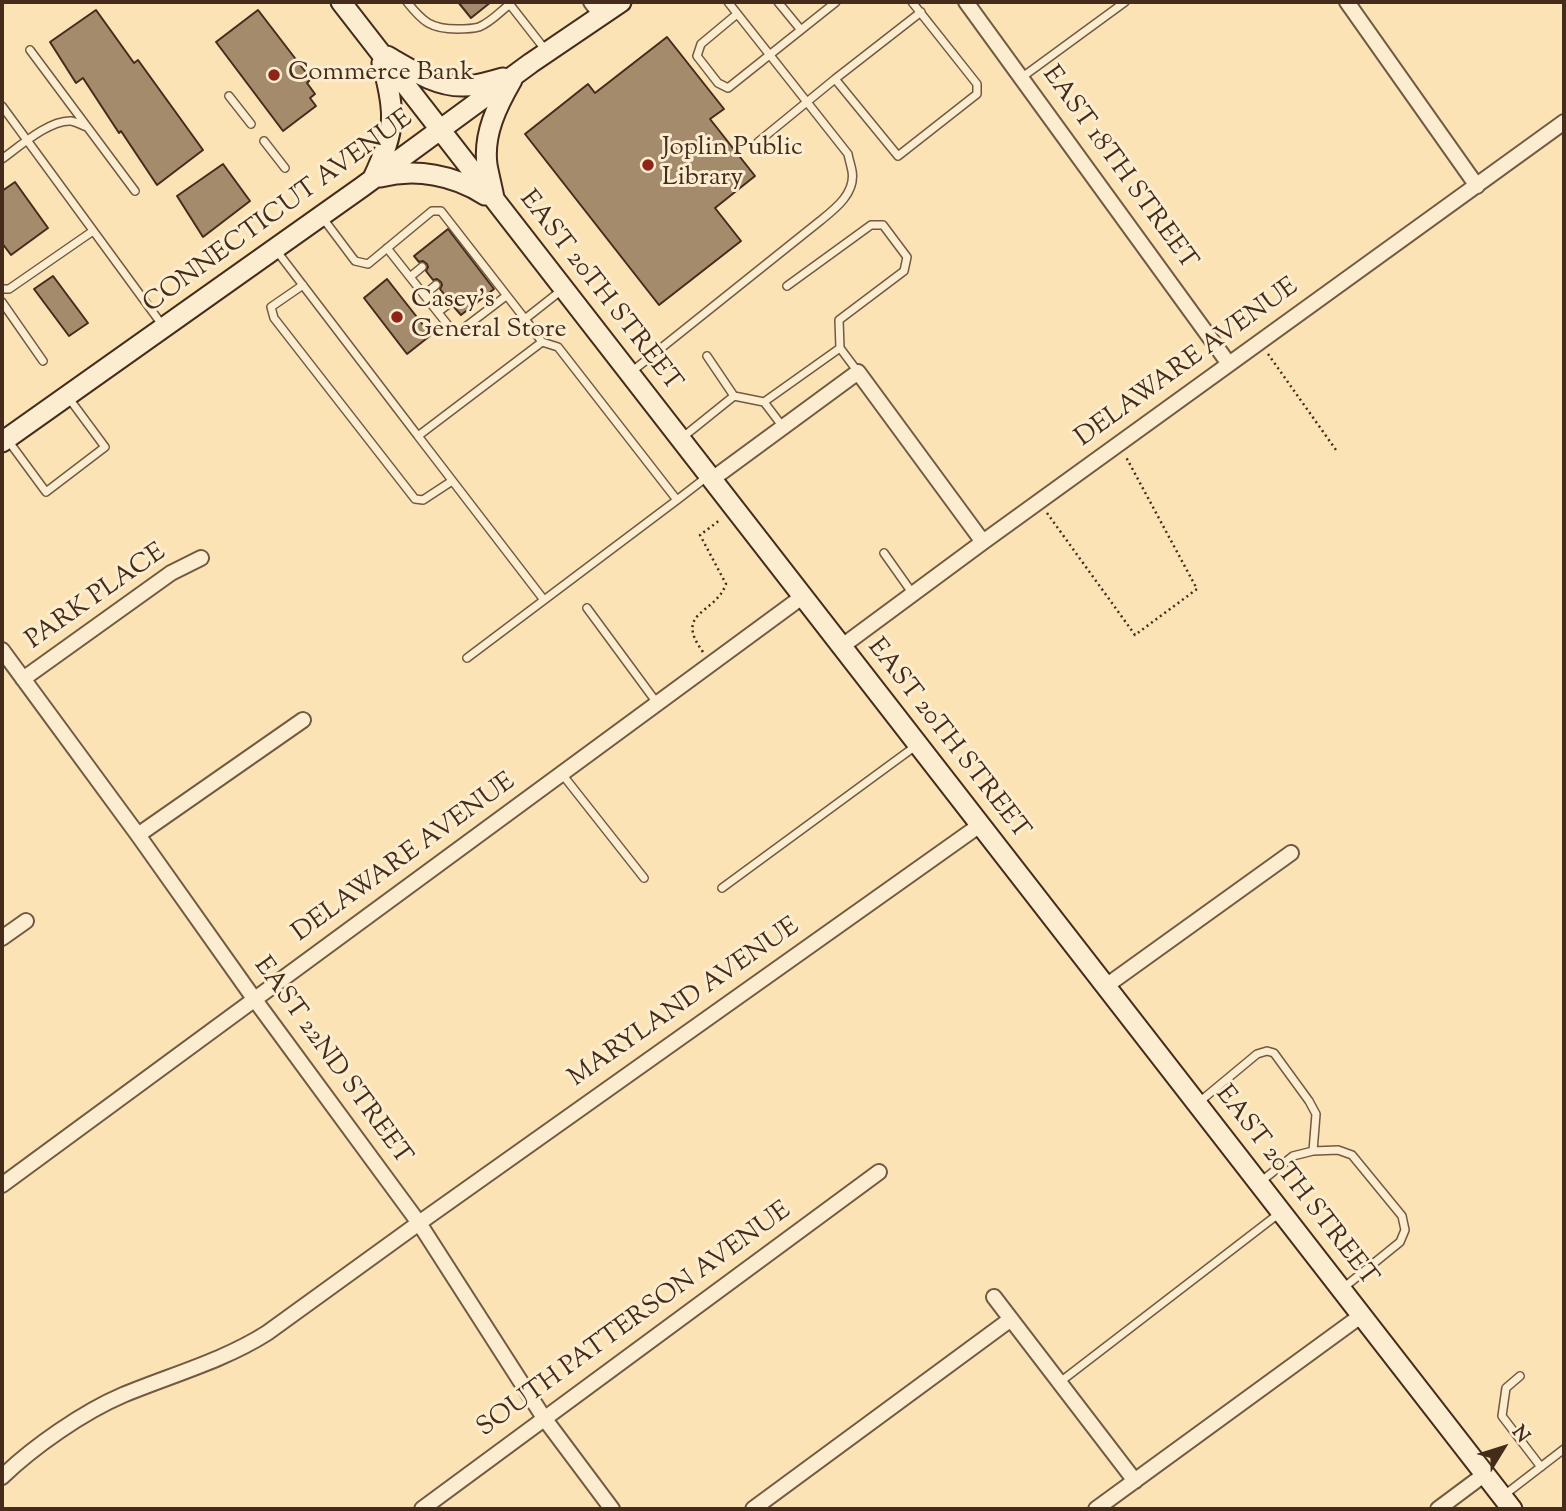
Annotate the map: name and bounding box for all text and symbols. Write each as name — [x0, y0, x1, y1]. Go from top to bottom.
place label: Commerce Bank — [288, 59, 474, 91]
street label: EAST 18TH STREET — [1034, 61, 1202, 277]
marker: Commerce Bank — [266, 67, 282, 83]
street label: CONNECTICUT AVENUE — [138, 105, 420, 321]
place label: Joplin Public Library — [662, 134, 803, 196]
marker: Joplin Public Library — [640, 157, 656, 173]
street label: EAST 20TH STREET — [511, 186, 687, 398]
street label: DELAWARE AVENUE — [1071, 273, 1305, 455]
place label: Casey's General Store — [411, 286, 567, 348]
marker: Casey's General Store — [389, 309, 405, 325]
street label: PARK PLACE — [21, 538, 173, 658]
street label: EAST 20TH STREET — [859, 634, 1035, 846]
street label: DELAWARE AVENUE — [288, 768, 522, 950]
street label: MARYLAND AVENUE — [564, 913, 806, 1095]
street label: EAST 22ND STREET — [245, 952, 417, 1172]
street label: EAST 20TH STREET — [1207, 1081, 1383, 1293]
street label: SOUTH PATTERSON AVENUE — [472, 1197, 798, 1445]
north arrow — [1468, 1413, 1538, 1483]
text: N — [1505, 1420, 1535, 1449]

